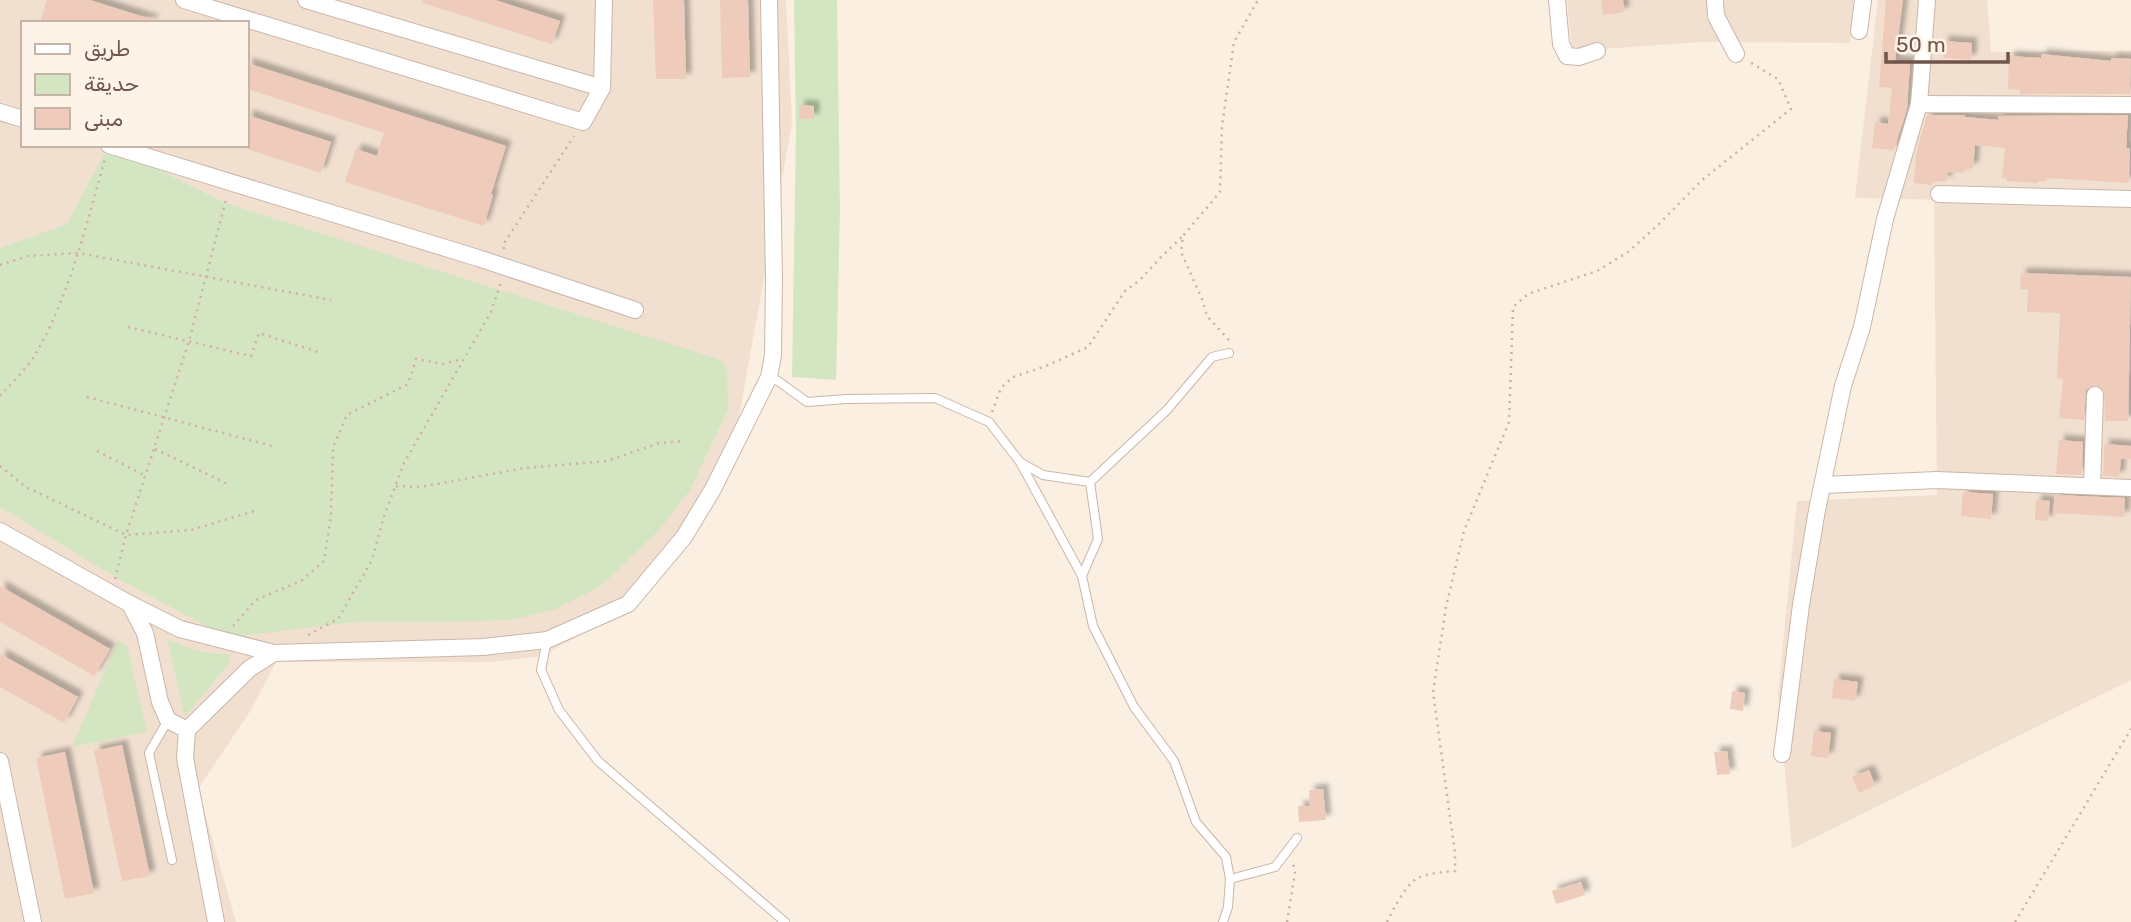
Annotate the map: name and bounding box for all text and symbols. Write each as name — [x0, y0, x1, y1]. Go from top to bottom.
legend — [21, 21, 248, 147]
scale bar — [1886, 21, 2008, 65]
text: 50 m — [1896, 32, 1946, 57]
text: طريق — [84, 36, 130, 61]
text: حديقة — [84, 71, 139, 96]
text: مبنى — [84, 106, 123, 131]

